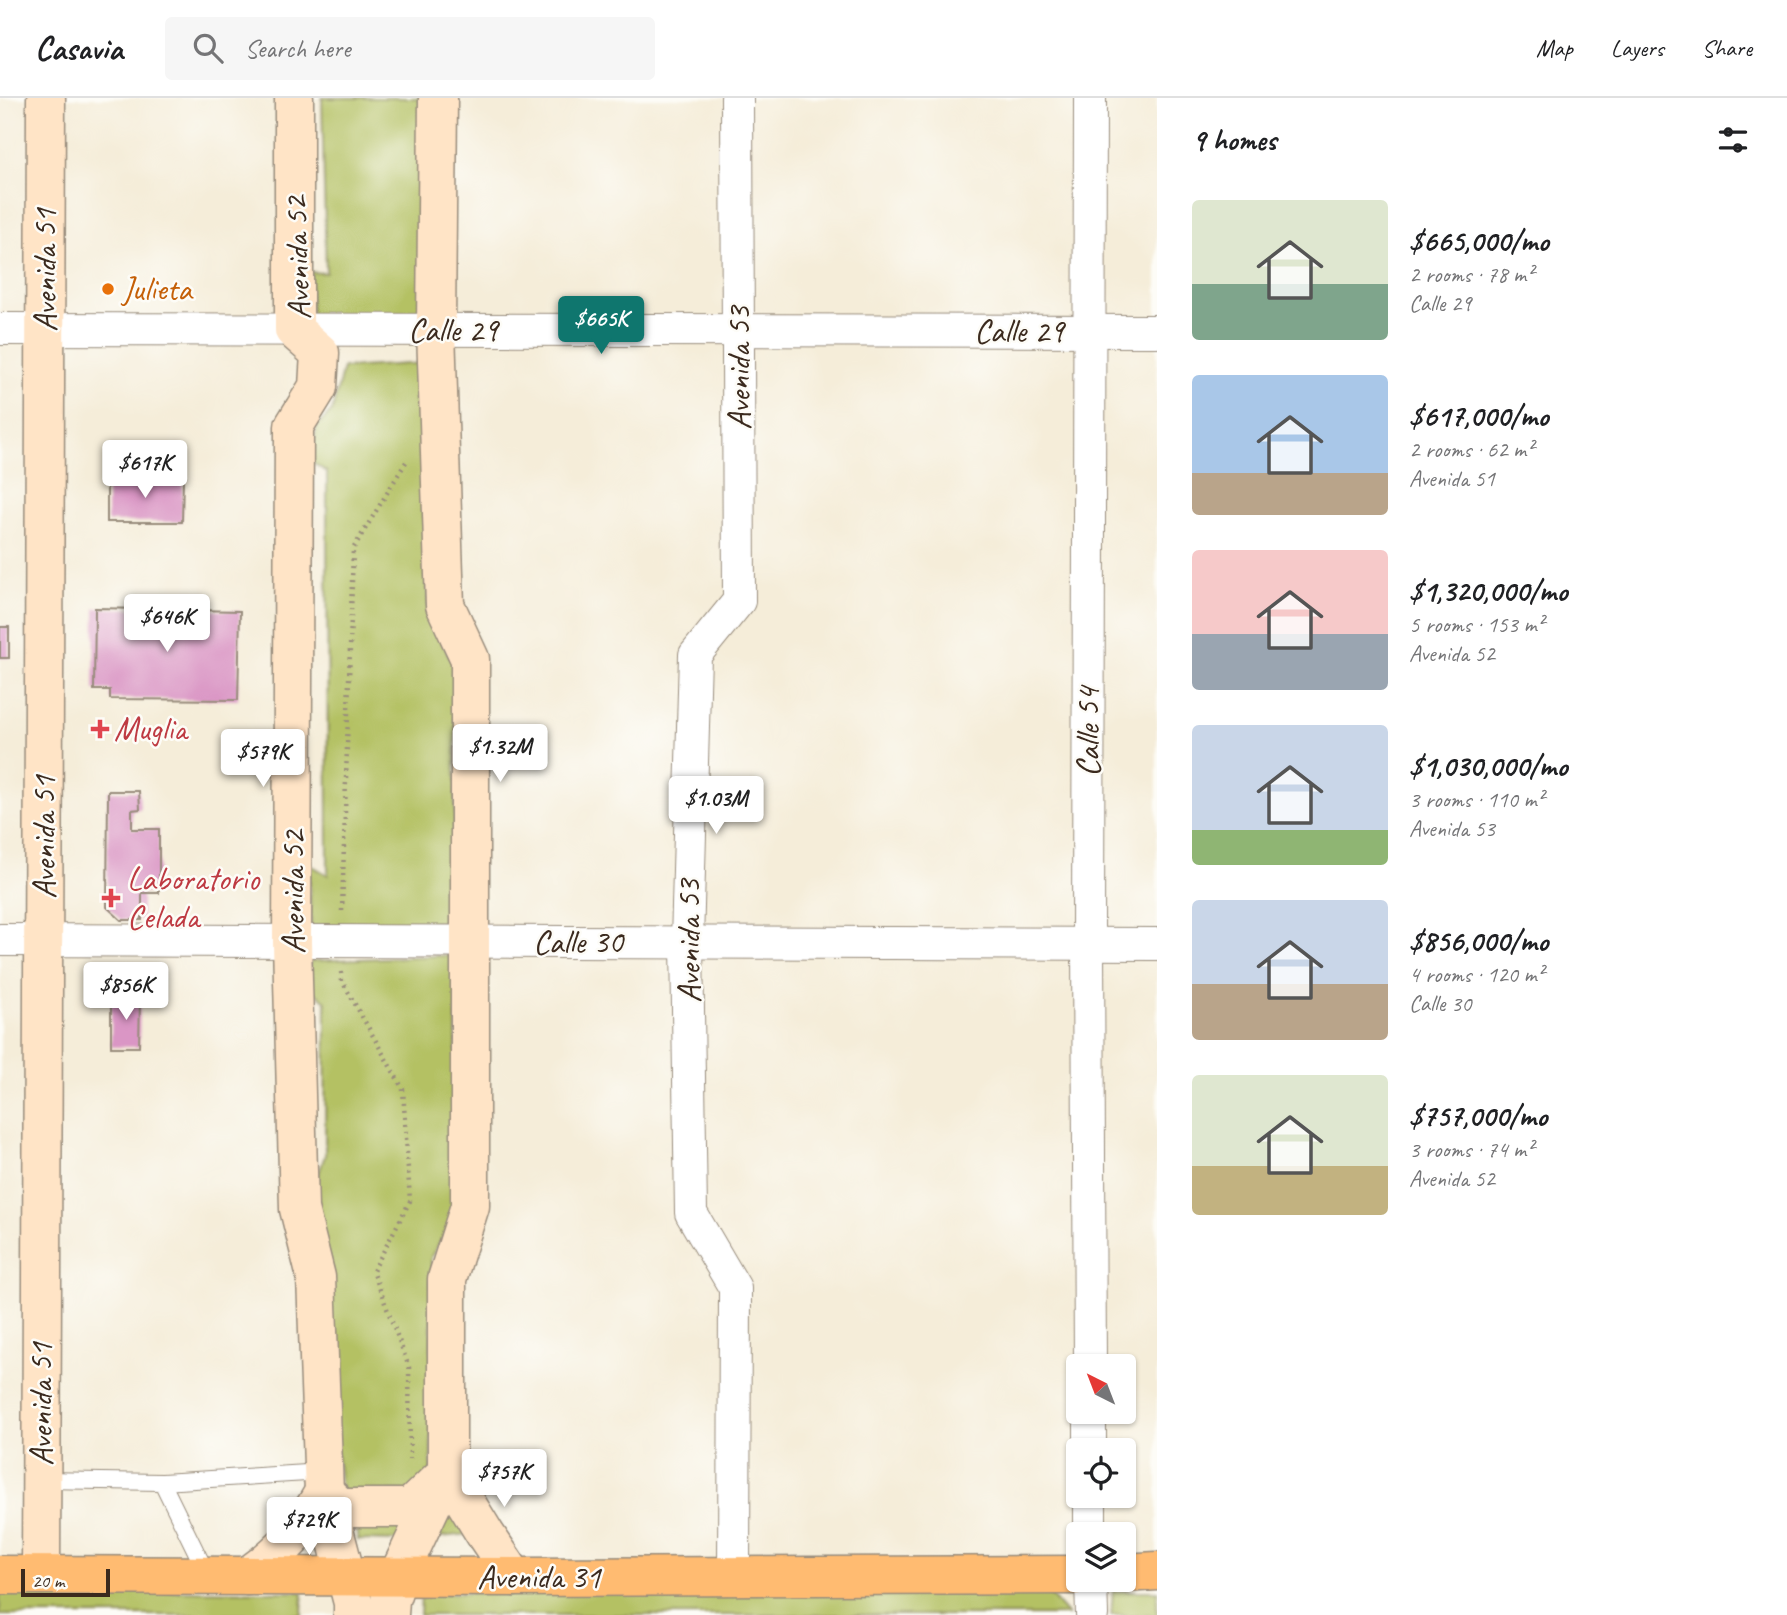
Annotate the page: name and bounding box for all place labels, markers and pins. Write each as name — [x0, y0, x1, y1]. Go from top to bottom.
place label: Julieta — [120, 268, 194, 310]
marker: Julieta — [100, 281, 116, 297]
pin: $665K — [552, 296, 650, 356]
pin: $617K — [96, 440, 194, 500]
pin: $646K — [118, 594, 216, 654]
place label: Muglia — [114, 708, 189, 750]
marker: Muglia — [92, 721, 108, 737]
pin: $1.32M — [443, 724, 557, 784]
pin: $579K — [214, 730, 312, 789]
pin: $1.03M — [659, 776, 773, 836]
place label: Laboratorio Celada — [127, 858, 261, 938]
marker: Laboratorio Celada — [101, 888, 121, 908]
pin: $856K — [77, 962, 175, 1022]
pin: $757K — [455, 1450, 553, 1509]
pin: $729K — [260, 1498, 358, 1557]

